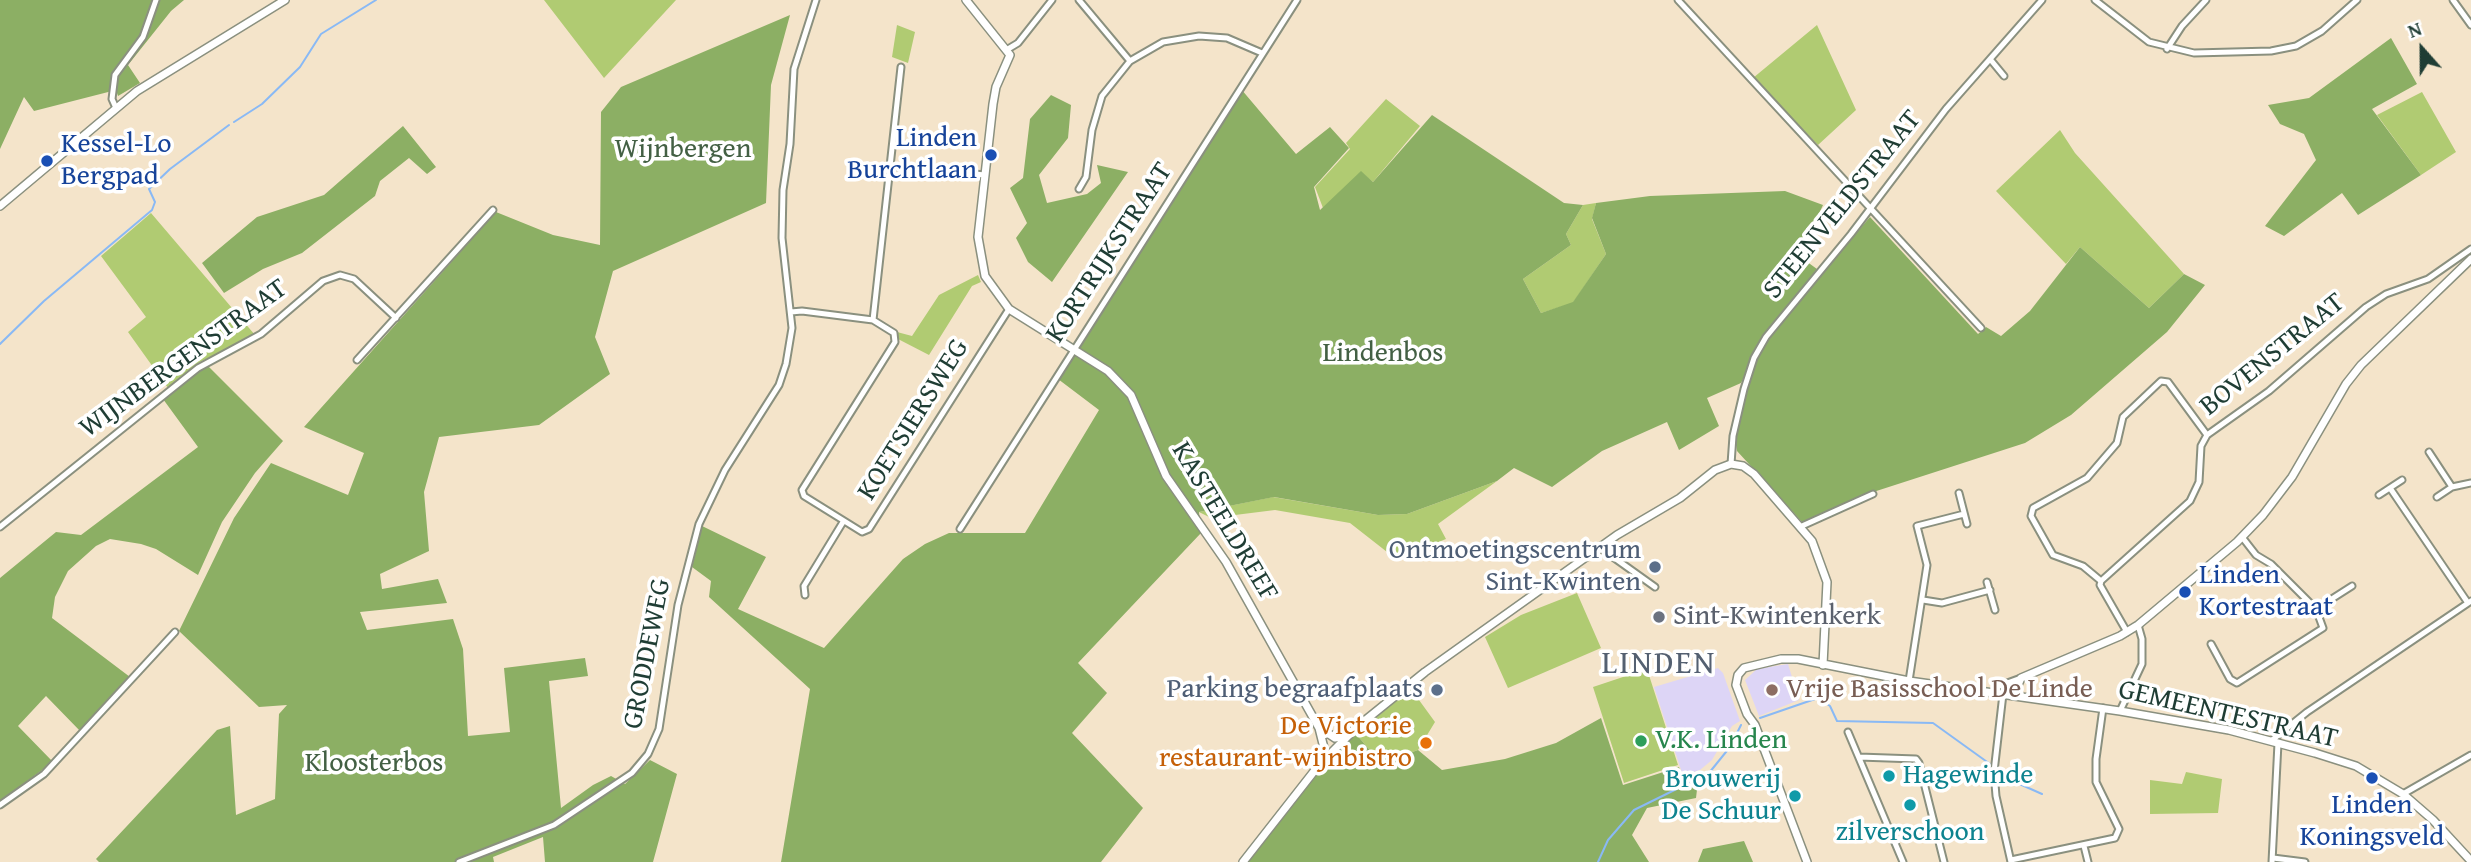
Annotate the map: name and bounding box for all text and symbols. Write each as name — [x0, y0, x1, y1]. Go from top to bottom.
north arrow — [2387, 14, 2457, 84]
text: N — [2404, 14, 2425, 45]
street label: STEENVELDSTRAAT — [1757, 104, 1929, 306]
place label: Linden Burchtlaan — [847, 122, 977, 188]
place label: Kessel-Lo Bergpad — [61, 128, 171, 194]
park label: Wijnbergen — [615, 133, 751, 167]
marker: Linden Burchtlaan — [983, 147, 999, 163]
marker: Kessel-Lo Bergpad — [39, 153, 55, 169]
street label: KORTRIJKSTRAAT — [1039, 157, 1181, 349]
street label: WIJNBERGENSTRAAT — [74, 272, 294, 446]
street label: BOVENSTRAAT — [2194, 286, 2352, 424]
street label: KOETSIERSWEG — [851, 333, 977, 507]
park label: Lindenbos — [1323, 337, 1443, 371]
street label: KASTEELDREEF — [1163, 436, 1285, 608]
place label: Ontmoetingscentrum Sint-Kwinten — [1389, 534, 1641, 600]
marker: Ontmoetingscentrum Sint-Kwinten — [1647, 559, 1663, 575]
place label: Linden Kortestraat — [2199, 559, 2333, 625]
street label: GRODDEWEG — [617, 576, 679, 732]
marker: Linden Kortestraat — [2177, 584, 2193, 600]
place label: Sint-Kwintenkerk — [1673, 600, 1881, 634]
marker: Sint-Kwintenkerk — [1651, 609, 1667, 625]
district label: LINDEN — [1602, 646, 1716, 684]
place label: Parking begraafplaats — [1167, 673, 1423, 707]
place label: Vrije Basisschool De Linde — [1786, 673, 2093, 707]
street label: GEMEENTESTRAAT — [2115, 673, 2341, 757]
marker: Parking begraafplaats — [1429, 682, 1445, 698]
marker: Vrije Basisschool De Linde — [1764, 682, 1780, 698]
place label: De Victorie restaurant-wijnbistro — [1159, 710, 1412, 776]
place label: V.K. Linden — [1655, 724, 1787, 758]
marker: V.K. Linden — [1633, 733, 1649, 749]
marker: De Victorie restaurant-wijnbistro — [1418, 735, 1434, 751]
park label: Kloosterbos — [305, 747, 443, 781]
place label: Hagewinde — [1903, 759, 2033, 793]
place label: Brouwerij De Schuur — [1661, 763, 1781, 829]
marker: Hagewinde — [1881, 768, 1897, 784]
marker: Linden Koningsveld — [2364, 770, 2380, 786]
marker: Brouwerij De Schuur — [1787, 788, 1803, 804]
place label: Linden Koningsveld — [2300, 789, 2444, 855]
marker: zilverschoon — [1902, 797, 1918, 813]
place label: zilverschoon — [1835, 816, 1985, 850]

